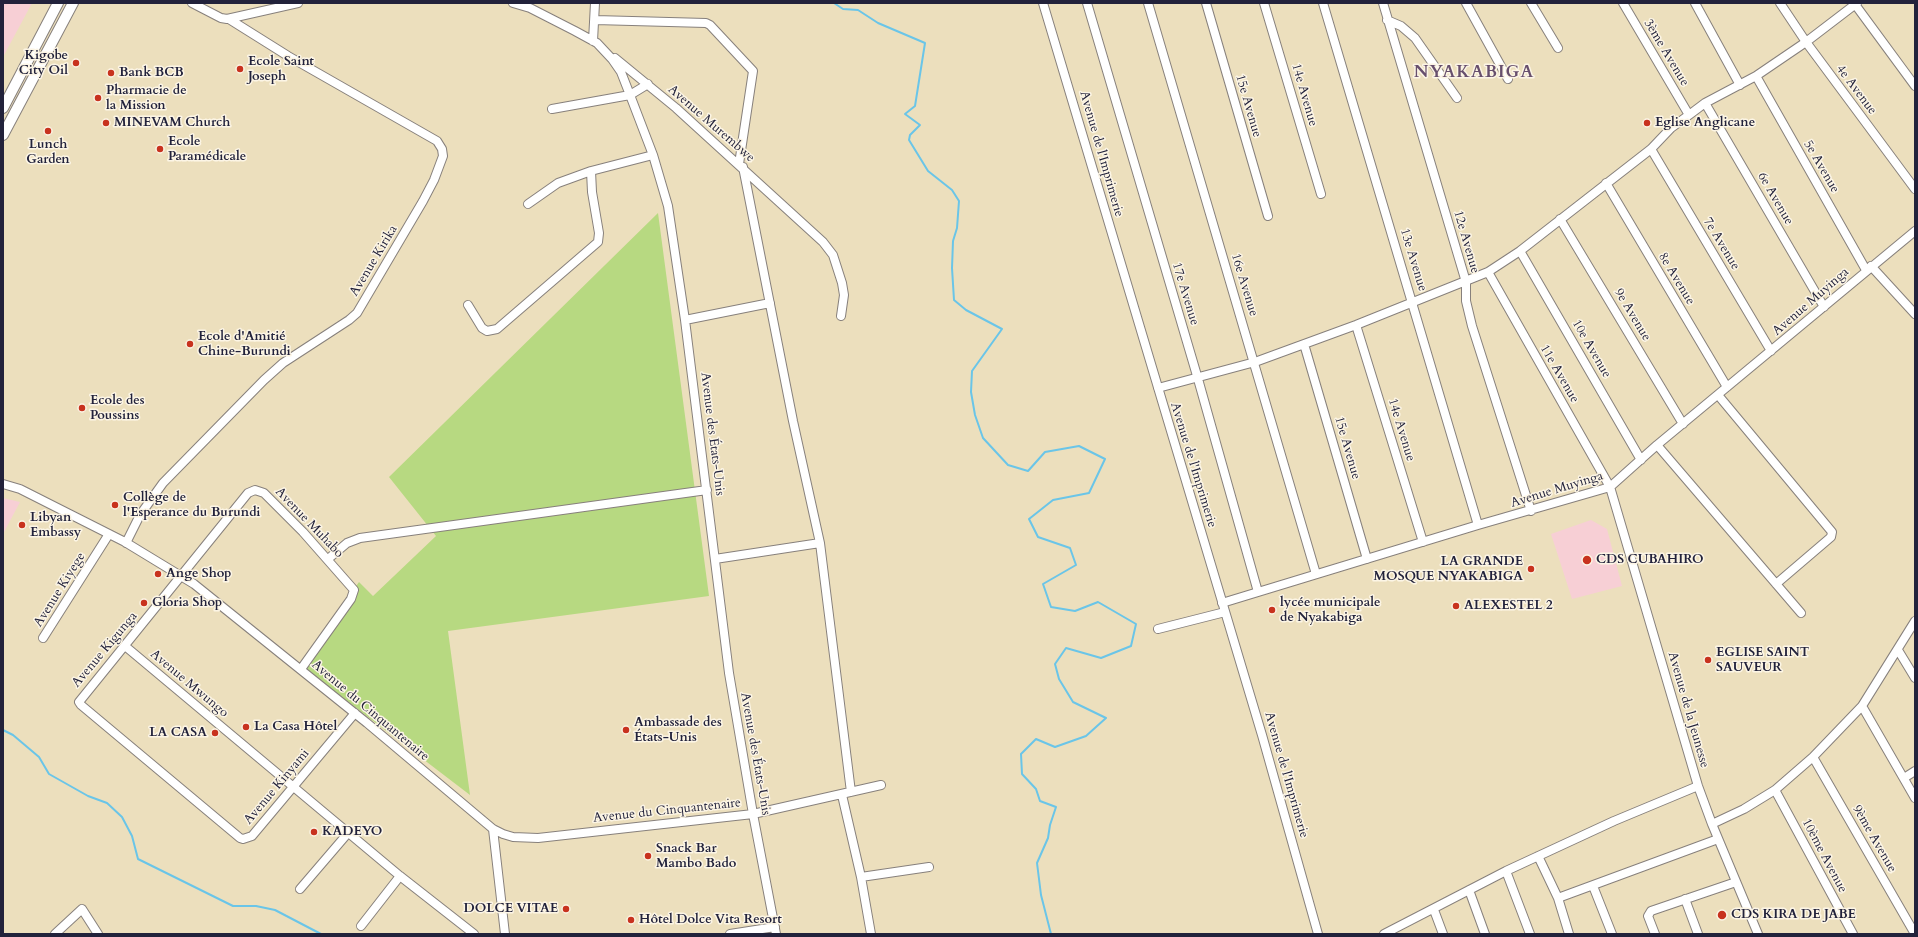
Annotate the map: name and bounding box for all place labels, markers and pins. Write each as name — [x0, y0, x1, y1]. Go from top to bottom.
place label: Kigobe City Oil — [19, 48, 68, 79]
place label: Ecole Saint Joseph — [248, 54, 314, 85]
marker: Kigobe City Oil — [71, 58, 81, 68]
marker: Ecole Saint Joseph — [235, 64, 245, 74]
place label: Bank BCB — [119, 65, 184, 81]
marker: Bank BCB — [106, 68, 116, 78]
place label: Pharmacie de la Mission — [106, 83, 187, 114]
marker: Pharmacie de la Mission — [93, 93, 103, 103]
place label: MINEVAM Church — [114, 115, 230, 131]
place label: Eglise Anglicane — [1655, 115, 1755, 131]
marker: MINEVAM Church — [101, 118, 111, 128]
marker: Eglise Anglicane — [1642, 118, 1652, 128]
marker: Lunch Garden — [43, 126, 53, 136]
place label: Ecole Paramédicale — [168, 134, 246, 165]
place label: Lunch Garden — [26, 137, 70, 168]
marker: Ecole Paramédicale — [155, 144, 165, 154]
place label: Ecole d'Amitié Chine-Burundi — [198, 329, 291, 360]
marker: Ecole d'Amitié Chine-Burundi — [185, 339, 195, 349]
place label: Ecole des Poussins — [90, 393, 145, 424]
marker: Ecole des Poussins — [77, 403, 87, 413]
place label: Collège de l'Esperance du Burundi — [123, 490, 260, 521]
marker: Collège de l'Esperance du Burundi — [110, 500, 120, 510]
place label: Libyan Embassy — [30, 510, 81, 541]
marker: Libyan Embassy — [17, 520, 27, 530]
place label: CDS CUBAHIRO — [1596, 552, 1704, 568]
place label: LA GRANDE MOSQUE NYAKABIGA — [1373, 554, 1523, 585]
marker: CDS CUBAHIRO — [1581, 554, 1593, 566]
marker: LA GRANDE MOSQUE NYAKABIGA — [1526, 564, 1536, 574]
place label: Ange Shop — [166, 566, 231, 582]
marker: Ange Shop — [153, 569, 163, 579]
place label: Gloria Shop — [152, 595, 222, 611]
place label: lycée municipale de Nyakabiga — [1280, 595, 1380, 626]
marker: Gloria Shop — [139, 598, 149, 608]
place label: ALEXESTEL 2 — [1464, 598, 1553, 614]
marker: ALEXESTEL 2 — [1451, 601, 1461, 611]
marker: lycée municipale de Nyakabiga — [1267, 605, 1277, 615]
place label: EGLISE SAINT SAUVEUR — [1716, 645, 1809, 676]
marker: EGLISE SAINT SAUVEUR — [1703, 655, 1713, 665]
place label: Ambassade des États-Unis — [634, 715, 722, 746]
place label: La Casa Hôtel — [254, 719, 337, 735]
marker: La Casa Hôtel — [241, 722, 251, 732]
place label: LA CASA — [149, 725, 207, 741]
marker: Ambassade des États-Unis — [621, 725, 631, 735]
marker: LA CASA — [210, 728, 220, 738]
place label: KADEYO — [322, 824, 382, 840]
marker: KADEYO — [309, 827, 319, 837]
place label: Snack Bar Mambo Bado — [656, 841, 736, 872]
marker: Snack Bar Mambo Bado — [643, 851, 653, 861]
place label: DOLCE VITAE — [464, 901, 558, 917]
marker: DOLCE VITAE — [561, 904, 571, 914]
place label: CDS KIRA DE JABE — [1731, 907, 1856, 923]
marker: CDS KIRA DE JABE — [1716, 909, 1728, 921]
place label: Hôtel Dolce Vita Resort — [639, 912, 782, 928]
marker: Hôtel Dolce Vita Resort — [626, 915, 636, 925]

